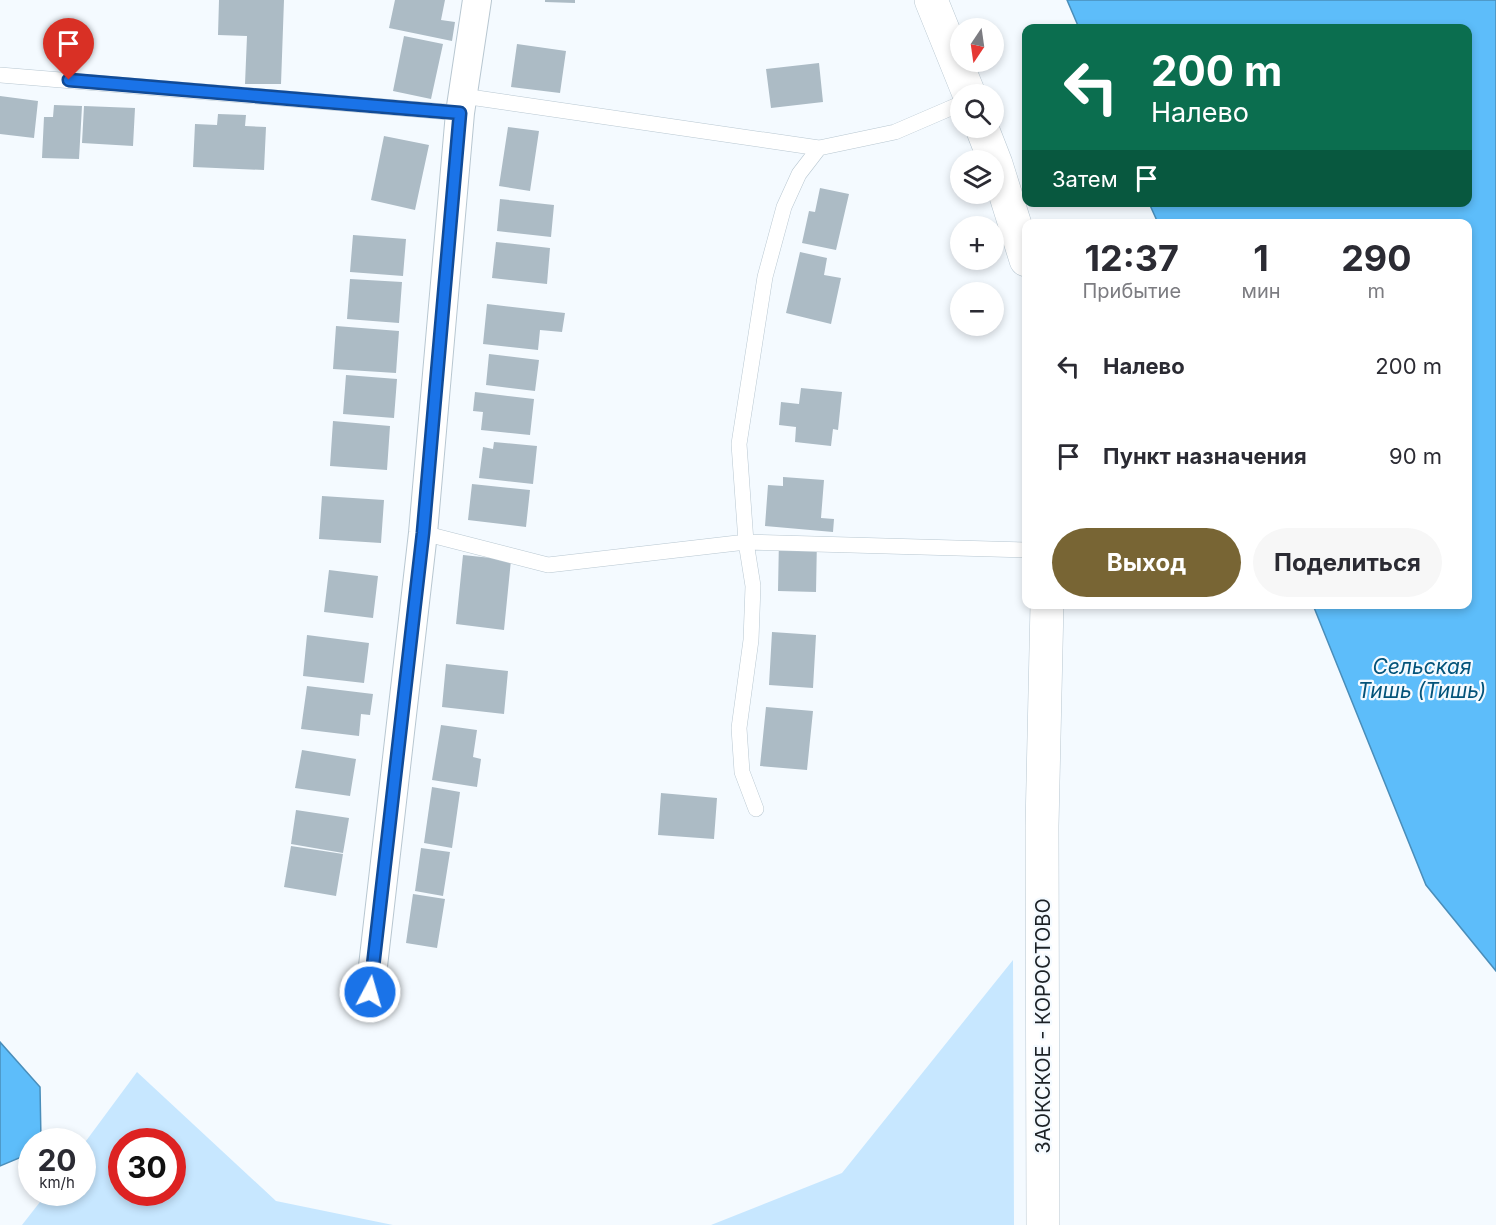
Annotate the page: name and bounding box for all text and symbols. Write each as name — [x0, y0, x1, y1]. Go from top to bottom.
pin — [43, 18, 94, 80]
north arrow — [950, 18, 1004, 72]
map controls — [950, 18, 1004, 336]
icon: arrive — [52, 27, 85, 60]
text: 200 m — [1151, 45, 1282, 96]
icon: left — [1052, 48, 1130, 126]
button: search — [950, 84, 1004, 138]
text: Налево — [1151, 96, 1249, 129]
button: layers — [950, 150, 1004, 204]
icon: arrive — [1130, 162, 1163, 195]
text: Затем — [1052, 166, 1118, 192]
button: + — [950, 216, 1004, 270]
text: 12:37 — [1085, 236, 1179, 280]
text: 1 — [1253, 236, 1269, 280]
text: 290 — [1341, 236, 1411, 280]
text: Прибытие — [1082, 279, 1181, 303]
text: мин — [1242, 279, 1281, 303]
text: m — [1368, 279, 1385, 303]
button: − — [950, 282, 1004, 336]
icon: left — [1052, 350, 1085, 383]
text: Налево — [1103, 353, 1185, 379]
text: 200 m — [1375, 353, 1442, 379]
icon: arrive — [1052, 440, 1085, 473]
text: Пункт назначения — [1103, 443, 1307, 469]
text: 90 m — [1389, 443, 1442, 469]
button: Выход — [1052, 528, 1241, 597]
button: Поделиться — [1253, 528, 1442, 597]
water label: Сельская Тишь (Тишь) — [1358, 654, 1486, 703]
street label: ЗАОКСКОЕ - КОРОСТОВО — [1031, 898, 1055, 1154]
position arrow — [338, 960, 402, 1024]
speed limit sign: 30 — [108, 1128, 186, 1206]
text: 20 — [37, 1142, 77, 1178]
text: km/h — [39, 1173, 75, 1192]

